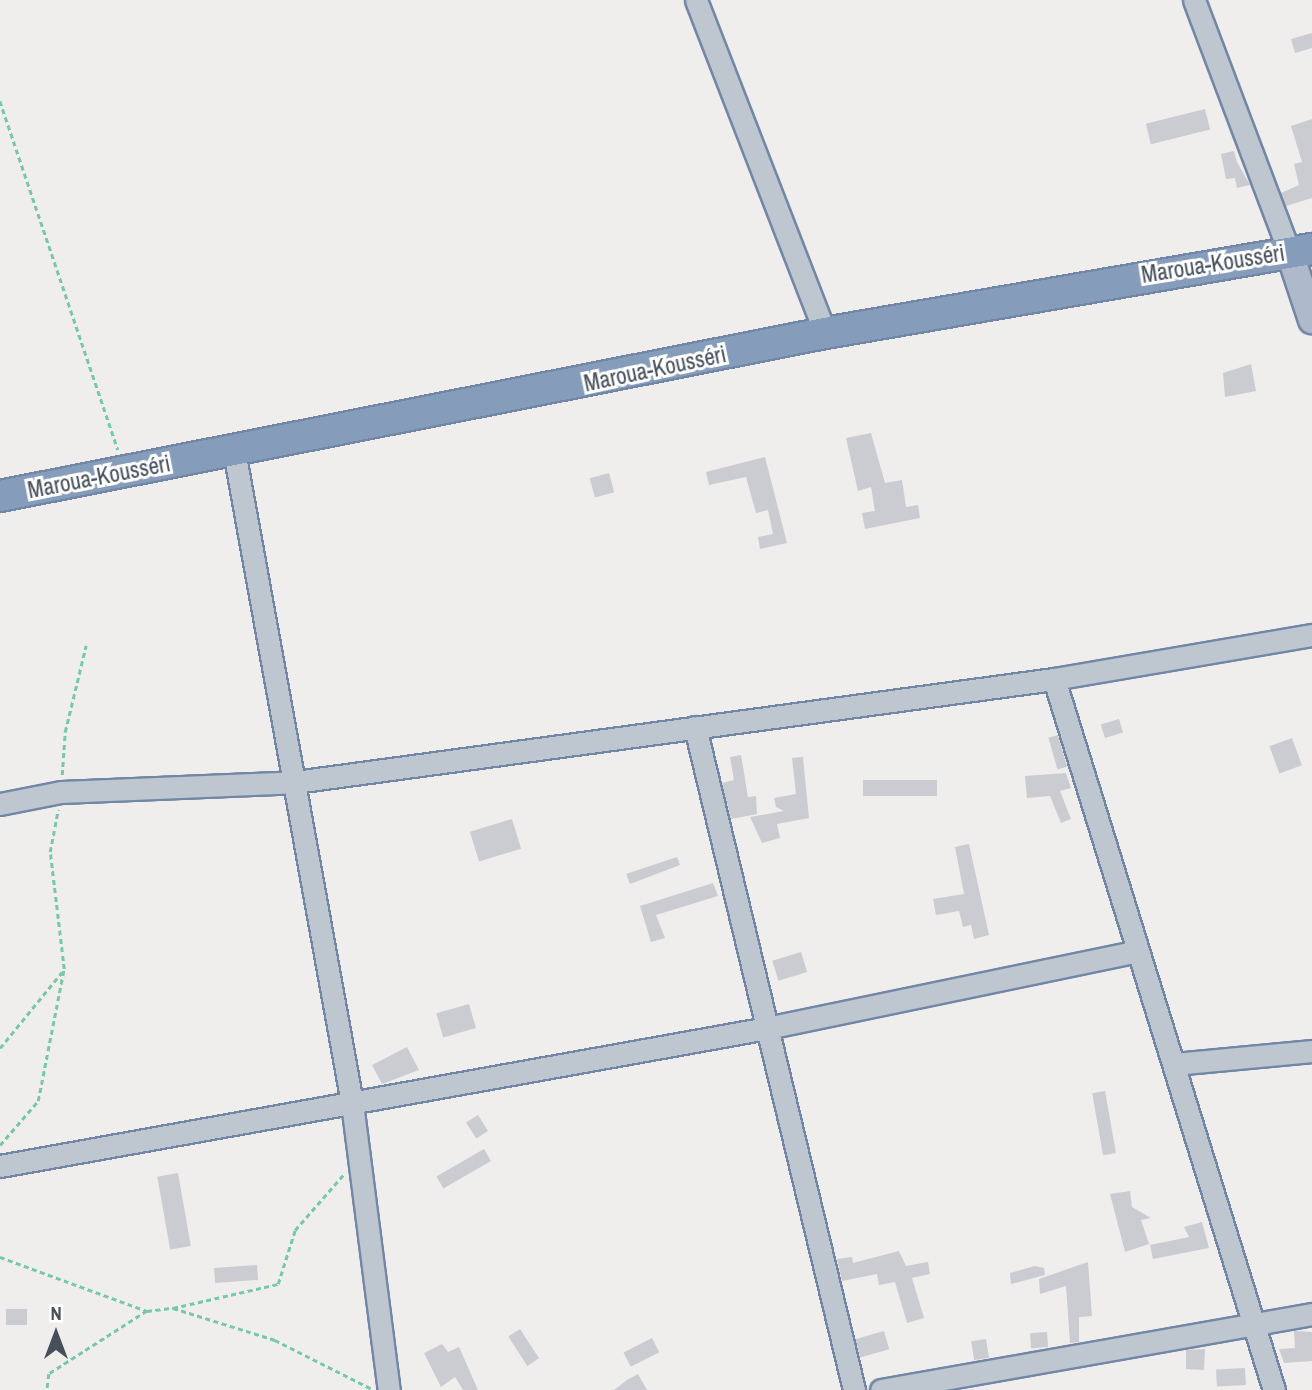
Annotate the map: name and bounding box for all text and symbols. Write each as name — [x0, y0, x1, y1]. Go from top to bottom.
street label: Maroua-Kousséri — [1139, 239, 1287, 289]
street label: Maroua-Kousséri — [581, 340, 729, 398]
street label: Maroua-Kousséri — [25, 450, 173, 504]
north arrow — [21, 1299, 91, 1369]
text: N — [50, 1300, 62, 1326]

